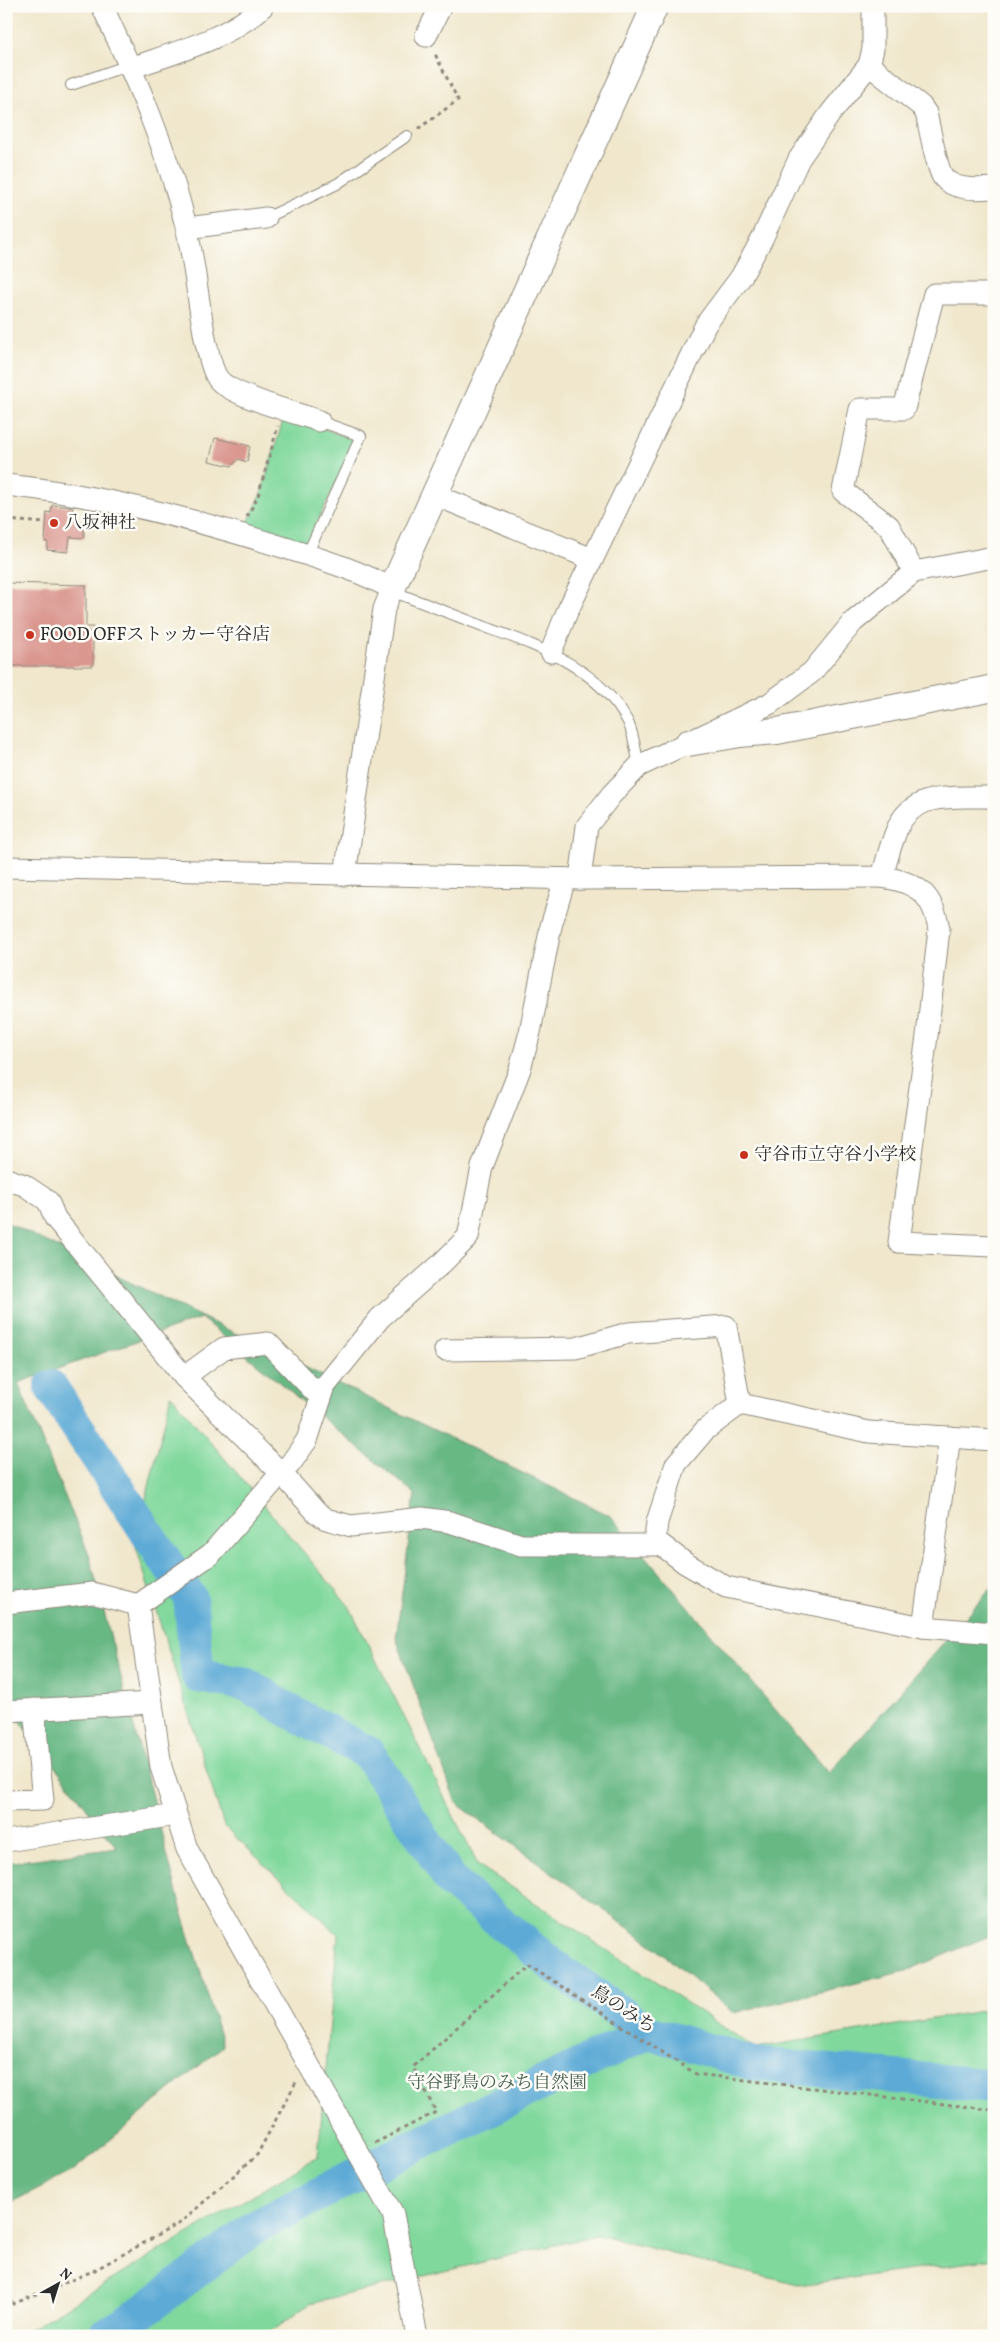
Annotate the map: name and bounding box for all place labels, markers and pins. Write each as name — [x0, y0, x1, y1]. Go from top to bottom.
place label: 八坂神社 — [64, 511, 136, 536]
marker: 八坂神社 — [48, 517, 60, 529]
place label: FOOD OFFストッカー守谷店 — [40, 623, 270, 648]
marker: FOOD OFFストッカー守谷店 — [24, 629, 36, 641]
place label: 守谷市立守谷小学校 — [754, 1143, 916, 1168]
marker: 守谷市立守谷小学校 — [738, 1149, 750, 1161]

